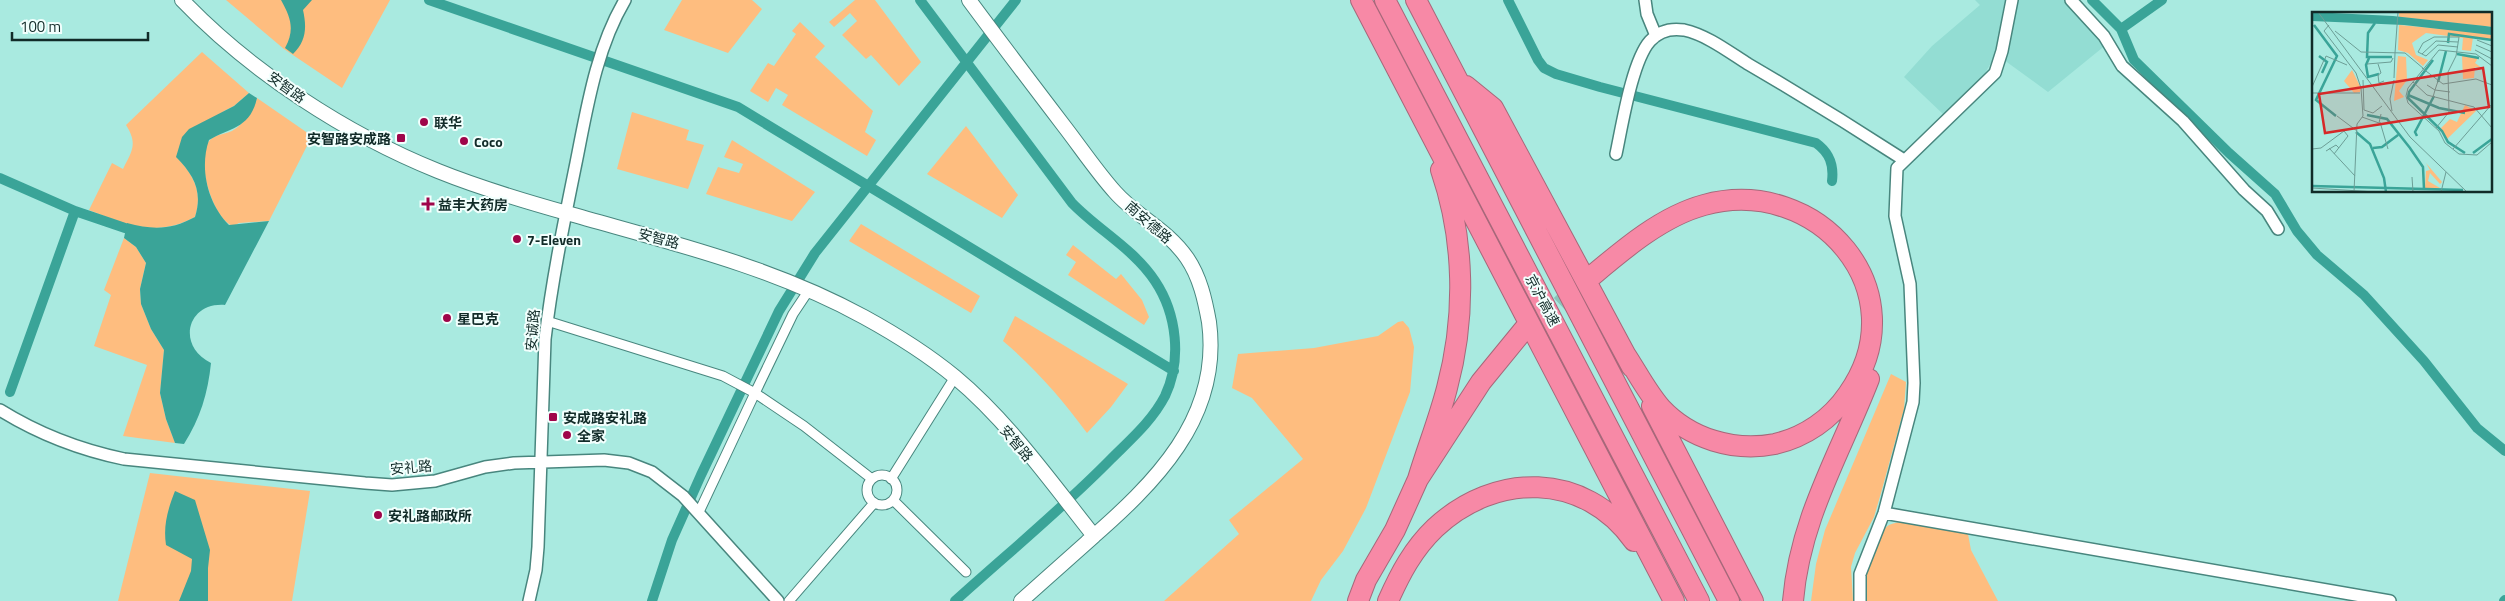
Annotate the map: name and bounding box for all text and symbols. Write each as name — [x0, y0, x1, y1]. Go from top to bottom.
scale bar — [12, 10, 149, 42]
inset map — [2312, 12, 2492, 192]
text: 100 m — [20, 15, 61, 38]
street label: 安智路 — [264, 66, 310, 108]
place label: 联华 — [434, 112, 462, 133]
marker: 联华 — [418, 116, 430, 128]
place label: 安智路安成路 — [307, 128, 391, 149]
place label: Coco — [474, 131, 503, 152]
marker: 安智路安成路 — [395, 132, 407, 144]
marker: Coco — [458, 135, 470, 147]
place label: 益丰大药房 — [438, 194, 508, 215]
street label: 南安德路 — [1121, 196, 1177, 248]
marker: 益丰大药房 — [422, 198, 434, 210]
street label: 安智路 — [636, 222, 682, 254]
place label: 7-Eleven — [527, 229, 581, 250]
marker: 7-Eleven — [511, 233, 523, 245]
street label: 京沪高速 — [1521, 270, 1565, 330]
place label: 星巴克 — [457, 308, 499, 329]
street label: 安诚路 — [520, 308, 544, 352]
marker: 星巴克 — [441, 312, 453, 324]
place label: 安成路安礼路 — [563, 407, 647, 428]
marker: 安成路安礼路 — [547, 411, 559, 423]
street label: 安智路 — [995, 420, 1039, 466]
place label: 全家 — [577, 425, 605, 446]
marker: 全家 — [561, 429, 573, 441]
street label: 安礼路 — [389, 455, 433, 479]
place label: 安礼路邮政所 — [388, 505, 472, 526]
marker: 安礼路邮政所 — [372, 509, 384, 521]

